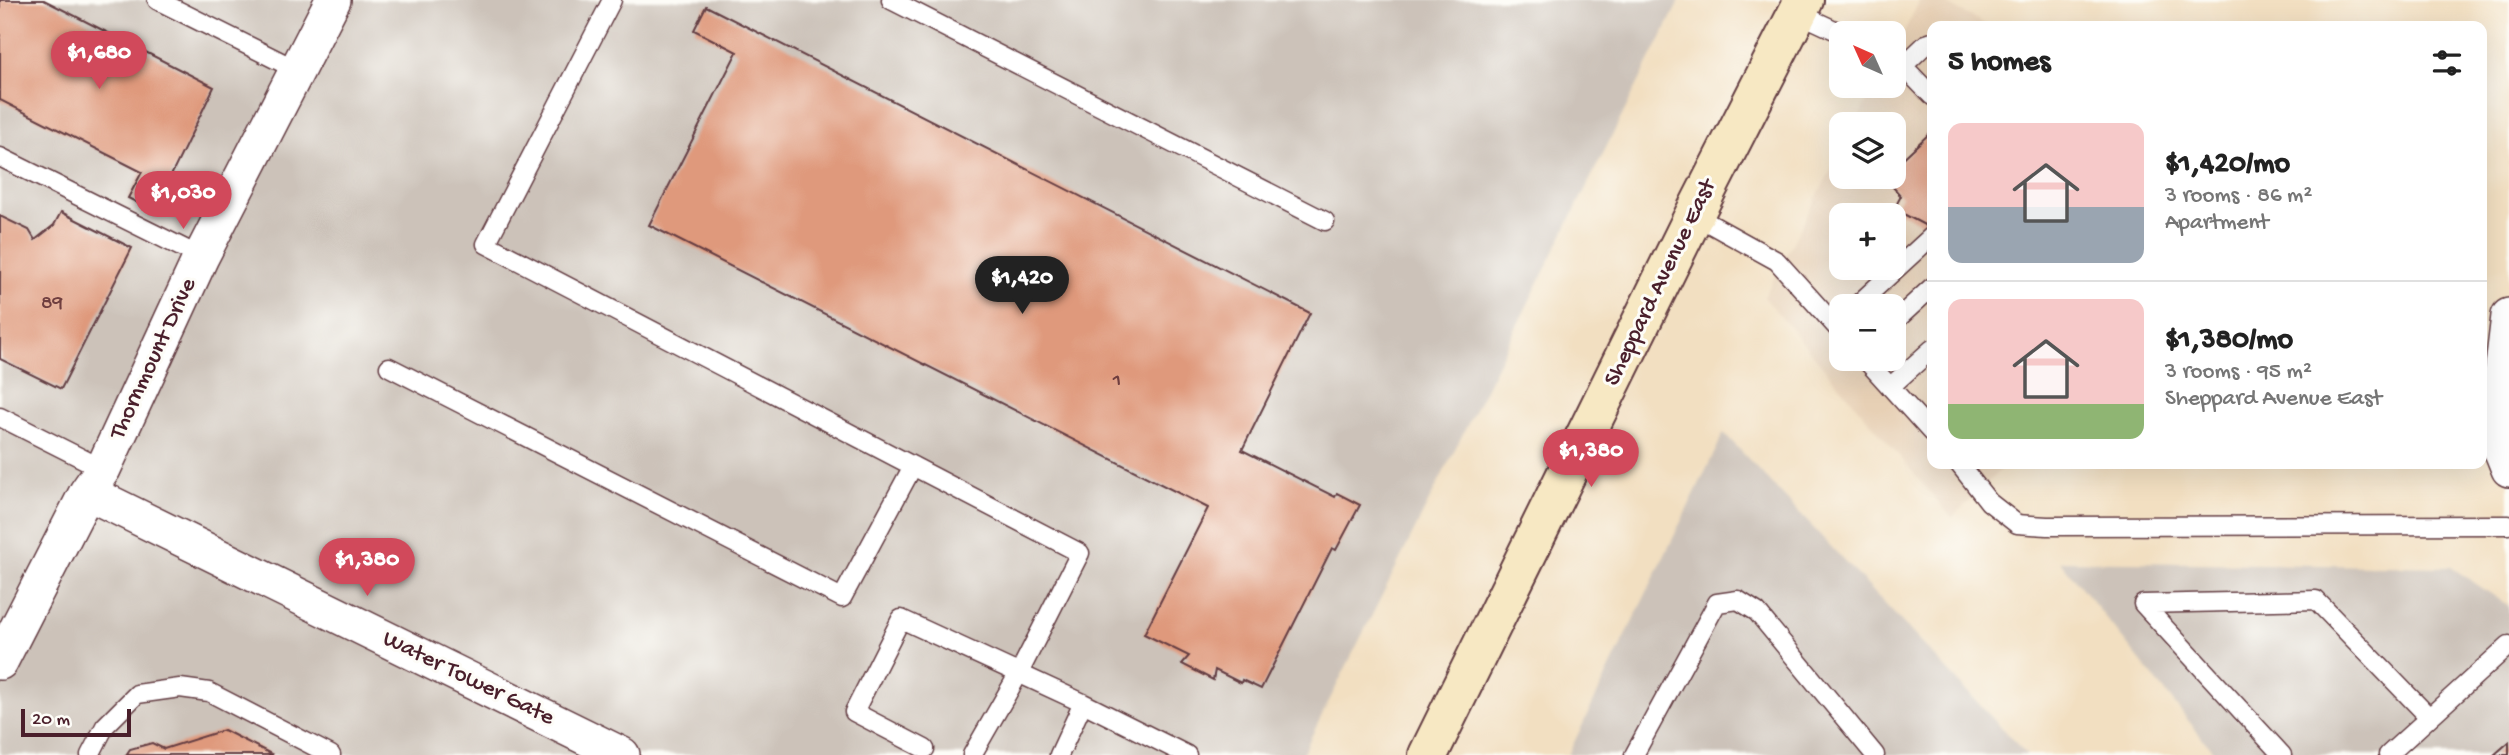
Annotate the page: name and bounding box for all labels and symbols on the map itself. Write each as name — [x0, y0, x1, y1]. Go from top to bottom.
north arrow — [1829, 21, 1906, 98]
pin: $1,680 — [42, 32, 156, 91]
pin: $1,030 — [126, 172, 240, 231]
street label: Sheppard Avenue East — [1598, 173, 1725, 391]
pin: $1,420 — [965, 256, 1079, 316]
street label: Thornmount Drive — [103, 273, 204, 446]
house number: 89 — [41, 292, 63, 317]
house number: 1 — [1112, 369, 1121, 394]
pin: $1,380 — [1534, 430, 1648, 489]
pin: $1,380 — [310, 538, 424, 598]
street label: Water Tower Gate — [377, 625, 559, 733]
scale bar — [21, 706, 131, 738]

